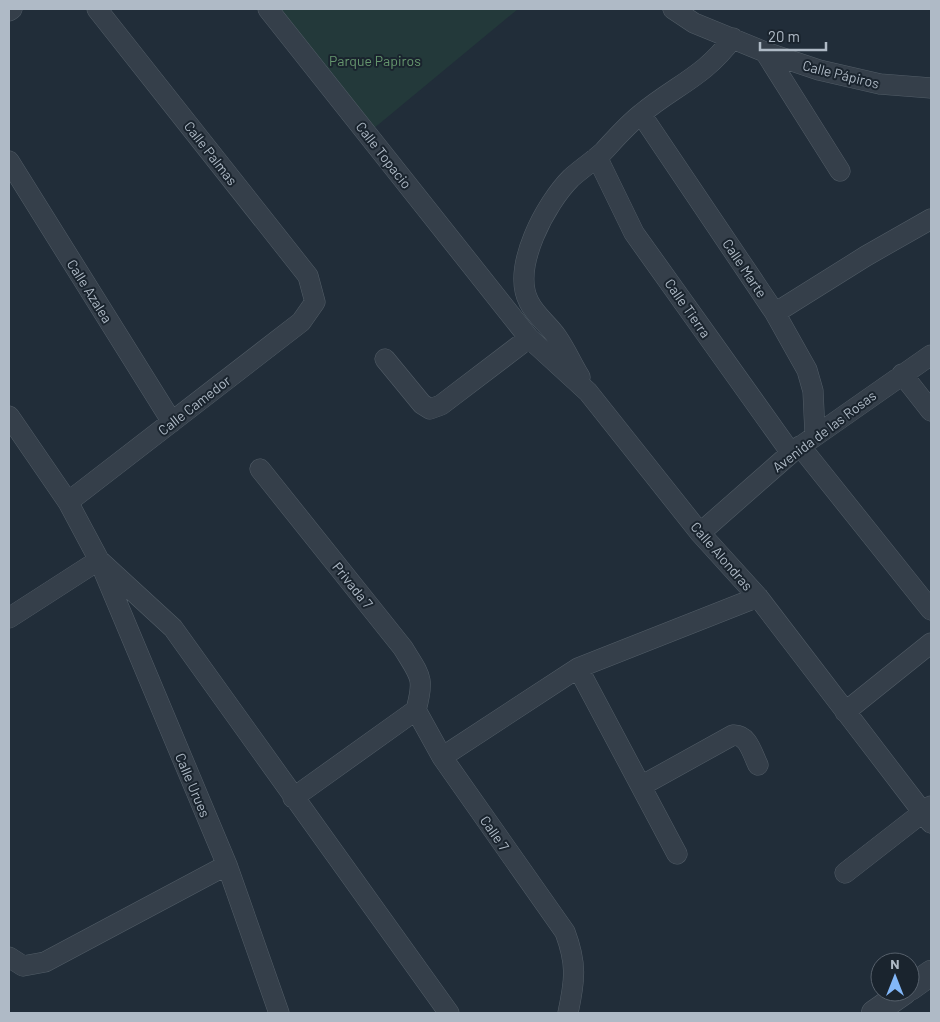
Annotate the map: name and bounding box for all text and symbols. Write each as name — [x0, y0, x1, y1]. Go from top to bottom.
scale bar — [760, 20, 826, 52]
text: 20 m — [768, 27, 800, 45]
park label: Parque Papiros — [329, 52, 421, 69]
street label: Calle Pápiros — [801, 56, 881, 92]
street label: Calle Palmas — [181, 118, 241, 189]
street label: Calle Topacio — [353, 118, 415, 192]
street label: Calle Marte — [719, 235, 771, 301]
street label: Calle Azalea — [64, 256, 116, 326]
street label: Calle Tierra — [661, 275, 715, 341]
street label: Calle Camedor — [154, 371, 234, 439]
street label: Avenida de las Rosas — [769, 386, 879, 475]
street label: Calle Alondras — [687, 518, 757, 594]
street label: Privada 7 — [329, 558, 377, 612]
street label: Calle Urues — [172, 750, 214, 820]
street label: Calle 7 — [477, 812, 513, 854]
north arrow — [870, 952, 920, 1002]
text: N — [890, 955, 900, 972]

